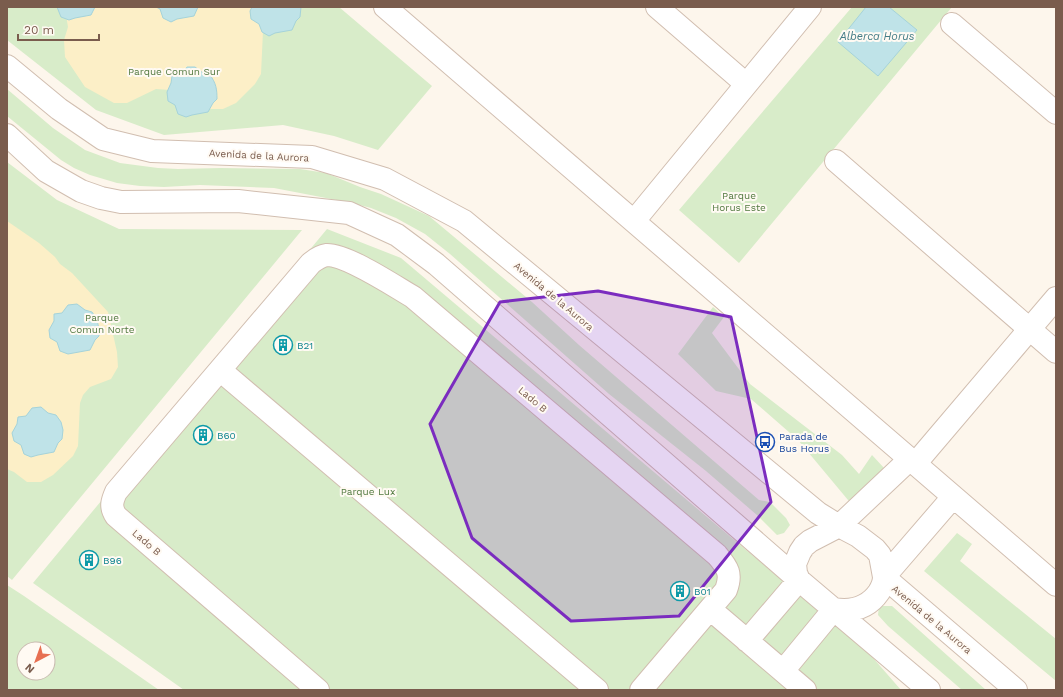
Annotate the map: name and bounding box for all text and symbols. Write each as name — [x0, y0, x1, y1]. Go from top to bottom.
scale bar — [18, 16, 99, 42]
text: 20 m — [24, 23, 54, 37]
water label: Alberca Horus — [839, 30, 915, 43]
park label: Parque Comun Sur — [128, 66, 220, 77]
street label: Avenida de la Aurora — [209, 147, 310, 164]
park label: Parque Horus Este — [712, 190, 766, 213]
street label: Avenida de la Aurora — [512, 260, 596, 333]
park label: Parque Comun Norte — [69, 312, 135, 335]
building icon: B21 — [272, 334, 294, 356]
place label: B21 — [297, 340, 313, 351]
street label: Lado B — [516, 384, 549, 414]
building icon: B60 — [192, 424, 214, 446]
place label: B60 — [217, 430, 236, 441]
bus stop icon: Parada de Bus Horus — [754, 431, 776, 453]
place label: Parada de Bus Horus — [779, 431, 829, 454]
park label: Parque Lux — [341, 486, 395, 497]
street label: Lado B — [130, 527, 163, 558]
building icon: B96 — [78, 549, 100, 571]
place label: B96 — [103, 555, 122, 566]
building icon: B01 — [669, 580, 691, 602]
street label: Avenida de la Aurora — [890, 583, 974, 656]
place label: B01 — [694, 586, 711, 597]
north arrow — [16, 641, 56, 681]
text: N — [22, 661, 37, 676]

